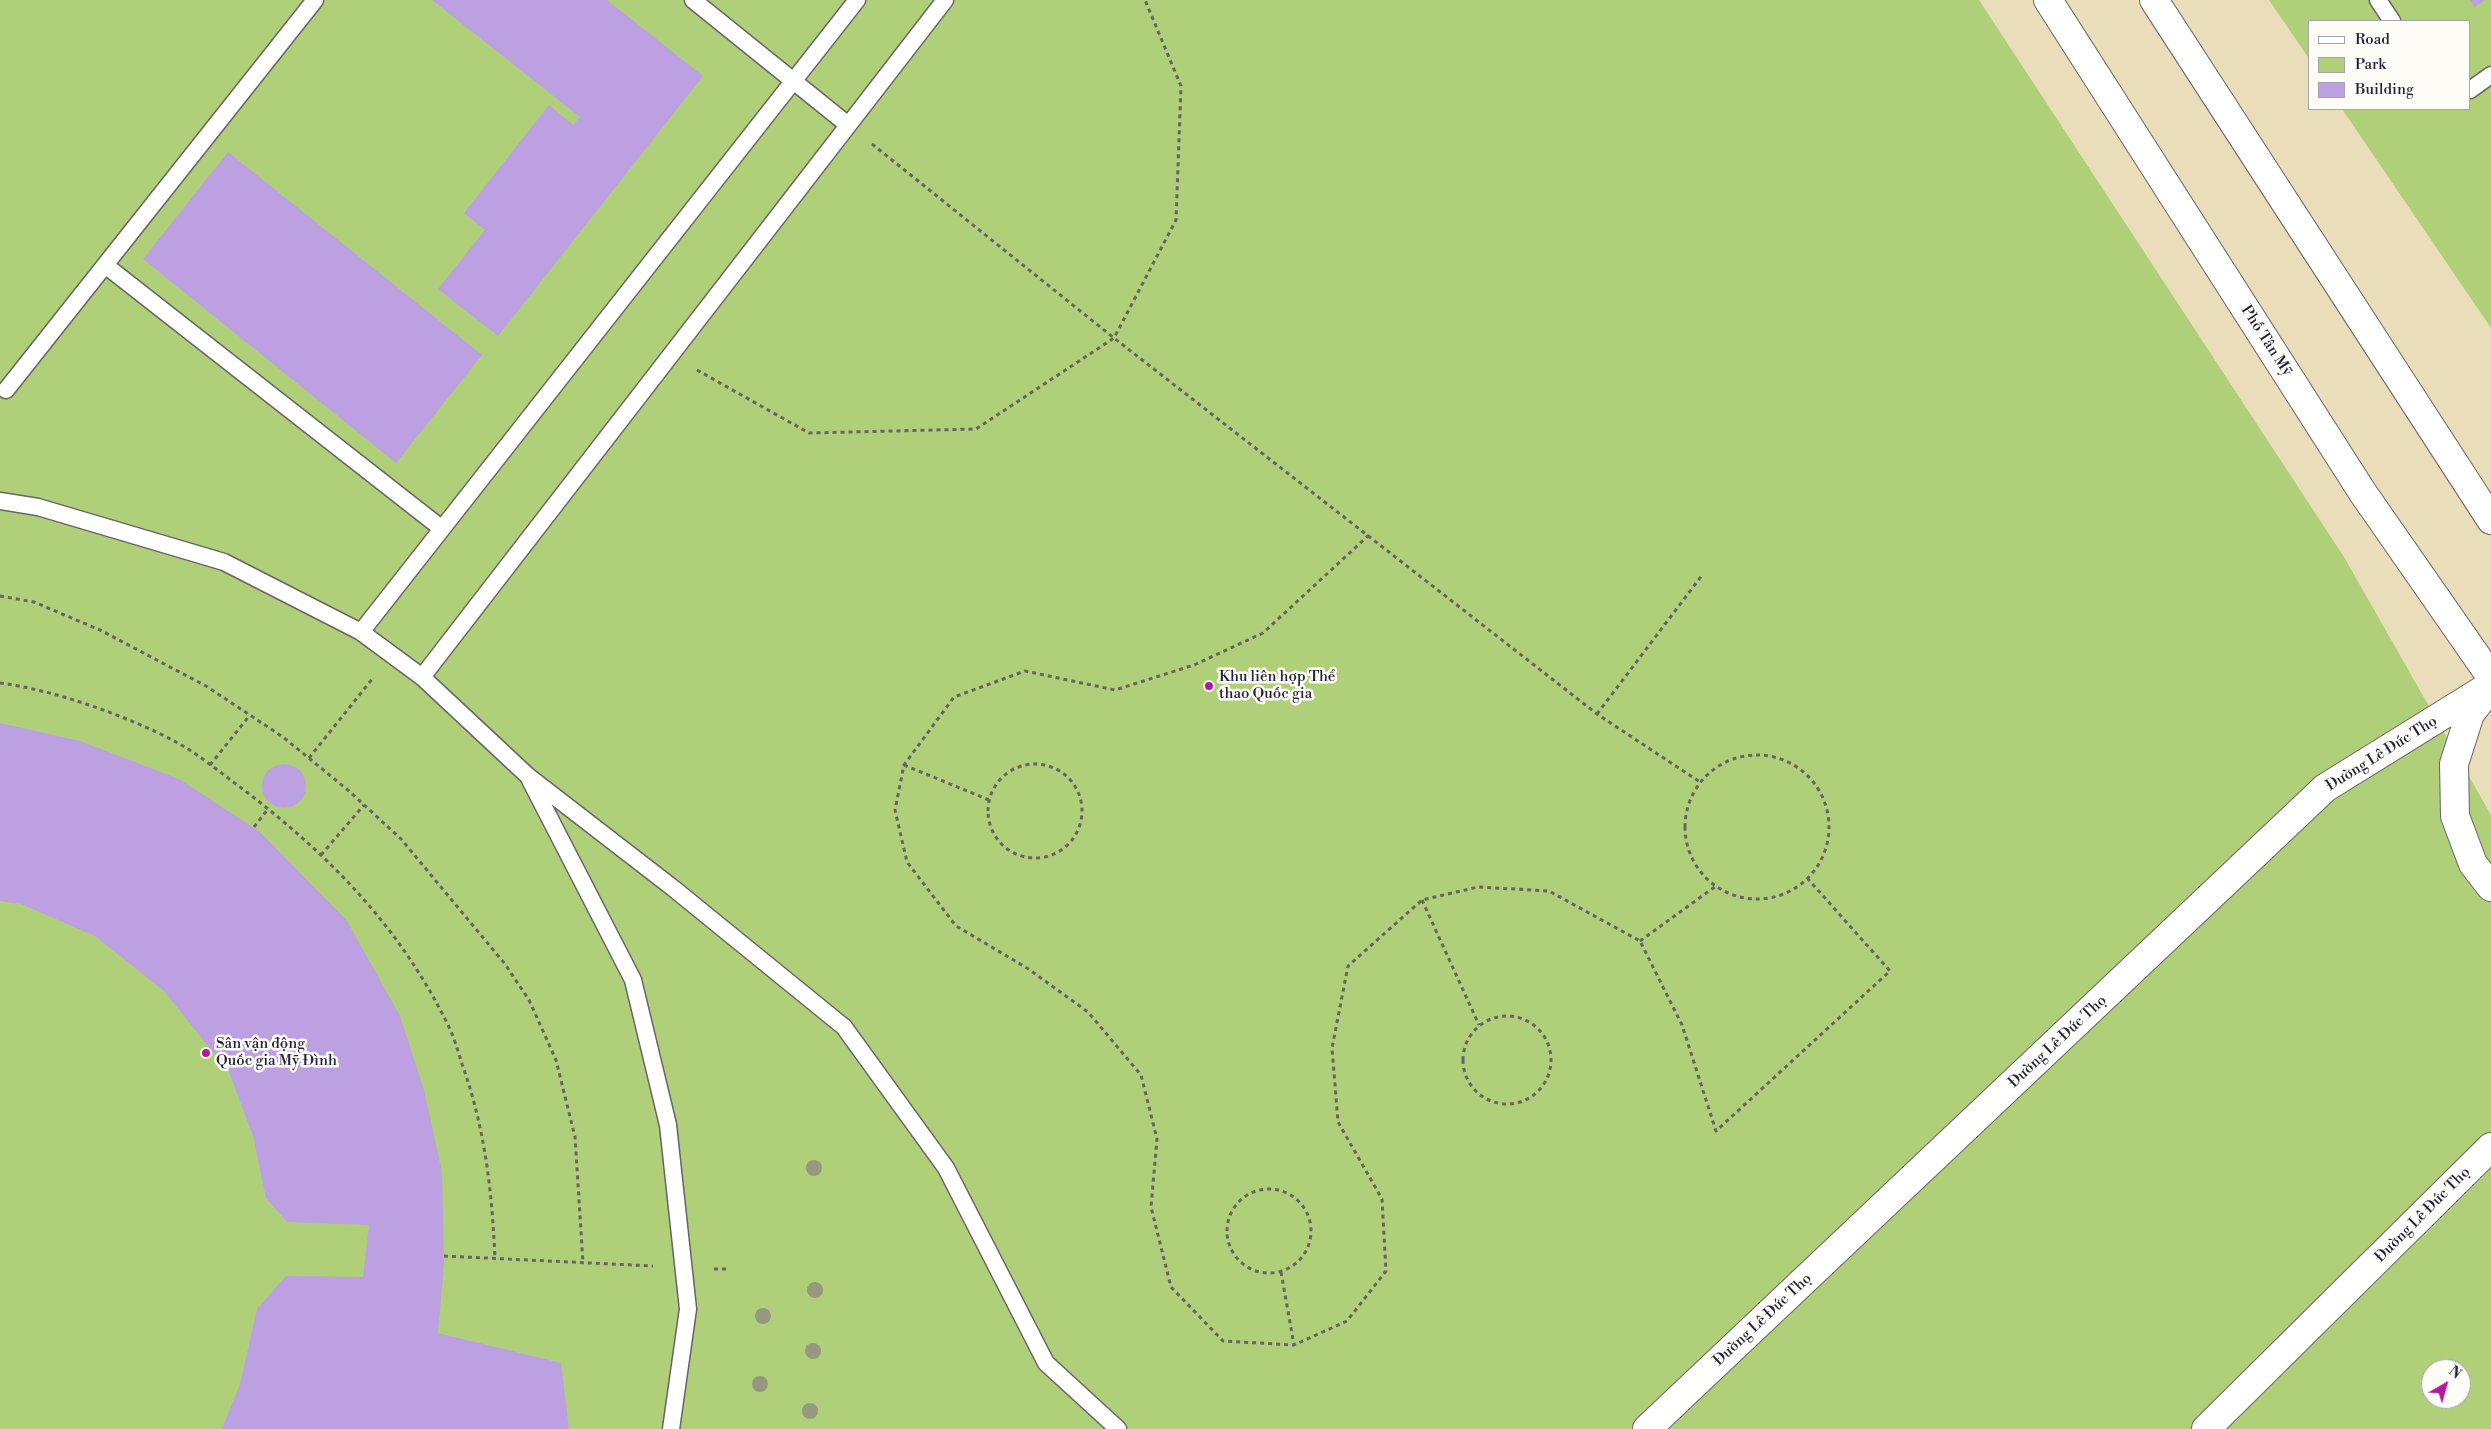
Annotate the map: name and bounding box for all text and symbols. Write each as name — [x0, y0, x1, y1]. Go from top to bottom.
legend — [2308, 20, 2471, 110]
text: Road — [2355, 30, 2390, 49]
text: Park — [2355, 55, 2386, 74]
text: Building — [2355, 80, 2414, 99]
street label: Phố Tân Mỹ — [2237, 302, 2295, 380]
place label: Khu liên hợp Thể thao Quốc gia — [1219, 668, 1335, 703]
marker: Khu liên hợp Thể thao Quốc gia — [1203, 680, 1215, 692]
street label: Đường Lê Đức Thọ — [2323, 713, 2441, 795]
street label: Đường Lê Đức Thọ — [2005, 992, 2111, 1092]
place label: Sân vận động Quốc gia Mỹ Đình — [216, 1035, 337, 1070]
marker: Sân vận động Quốc gia Mỹ Đình — [200, 1047, 212, 1059]
street label: Đường Lê Đức Thọ — [2372, 1164, 2474, 1266]
street label: Đường Lê Đức Thọ — [1710, 1270, 1816, 1370]
north arrow — [2421, 1359, 2471, 1409]
text: N — [2445, 1362, 2465, 1383]

